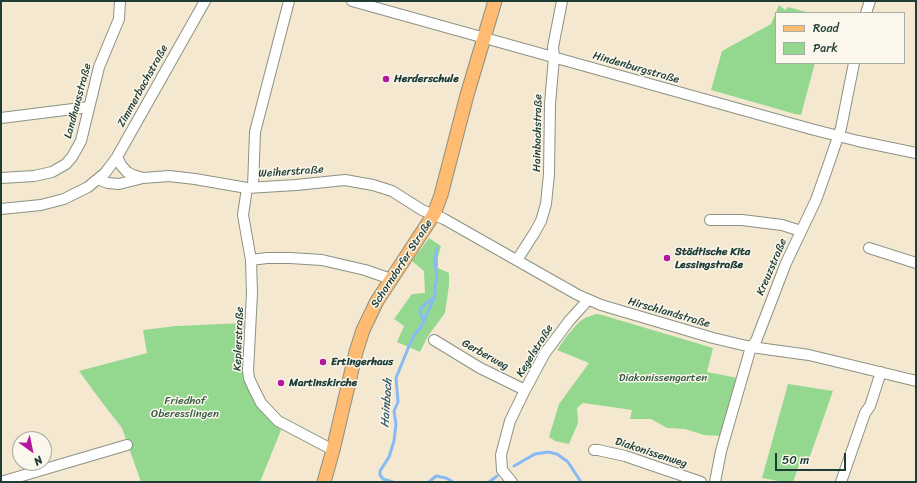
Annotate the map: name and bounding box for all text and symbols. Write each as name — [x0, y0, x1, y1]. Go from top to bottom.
legend — [775, 12, 905, 64]
text: Road — [813, 17, 839, 39]
text: Park — [813, 37, 838, 59]
street label: Zimmerbachstraße — [115, 43, 171, 129]
street label: Hindenburgstraße — [591, 49, 681, 87]
street label: Landhausstraße — [62, 62, 94, 140]
place label: Herderschule — [394, 72, 459, 86]
marker: Herderschule — [381, 74, 391, 84]
street label: Hainbachstraße — [531, 94, 545, 172]
street label: Weiherstraße — [258, 163, 324, 181]
street label: Schorndorfer Straße — [369, 217, 435, 311]
street label: Kreuzstraße — [754, 237, 790, 297]
place label: Städtische Kita Lessingstraße — [675, 245, 750, 271]
marker: Städtische Kita Lessingstraße — [662, 253, 672, 263]
street label: Hirschlandstraße — [626, 295, 712, 331]
street label: Keplerstraße — [231, 306, 247, 372]
street label: Kegelstraße — [514, 322, 556, 380]
street label: Gerberweg — [459, 337, 511, 373]
place label: Ertingerhaus — [331, 355, 393, 369]
marker: Ertingerhaus — [318, 357, 328, 367]
park label: Diakonissengarten — [619, 371, 707, 385]
place label: Martinskirche — [289, 376, 357, 390]
marker: Martinskirche — [276, 378, 286, 388]
water label: Hainbach — [378, 378, 396, 428]
park label: Friedhof Oberesslingen — [151, 394, 219, 420]
north arrow — [12, 431, 52, 471]
street label: Diakonissenweg — [613, 435, 689, 471]
scale bar — [777, 445, 848, 471]
text: 50 m — [782, 449, 809, 471]
text: N — [30, 451, 47, 471]

